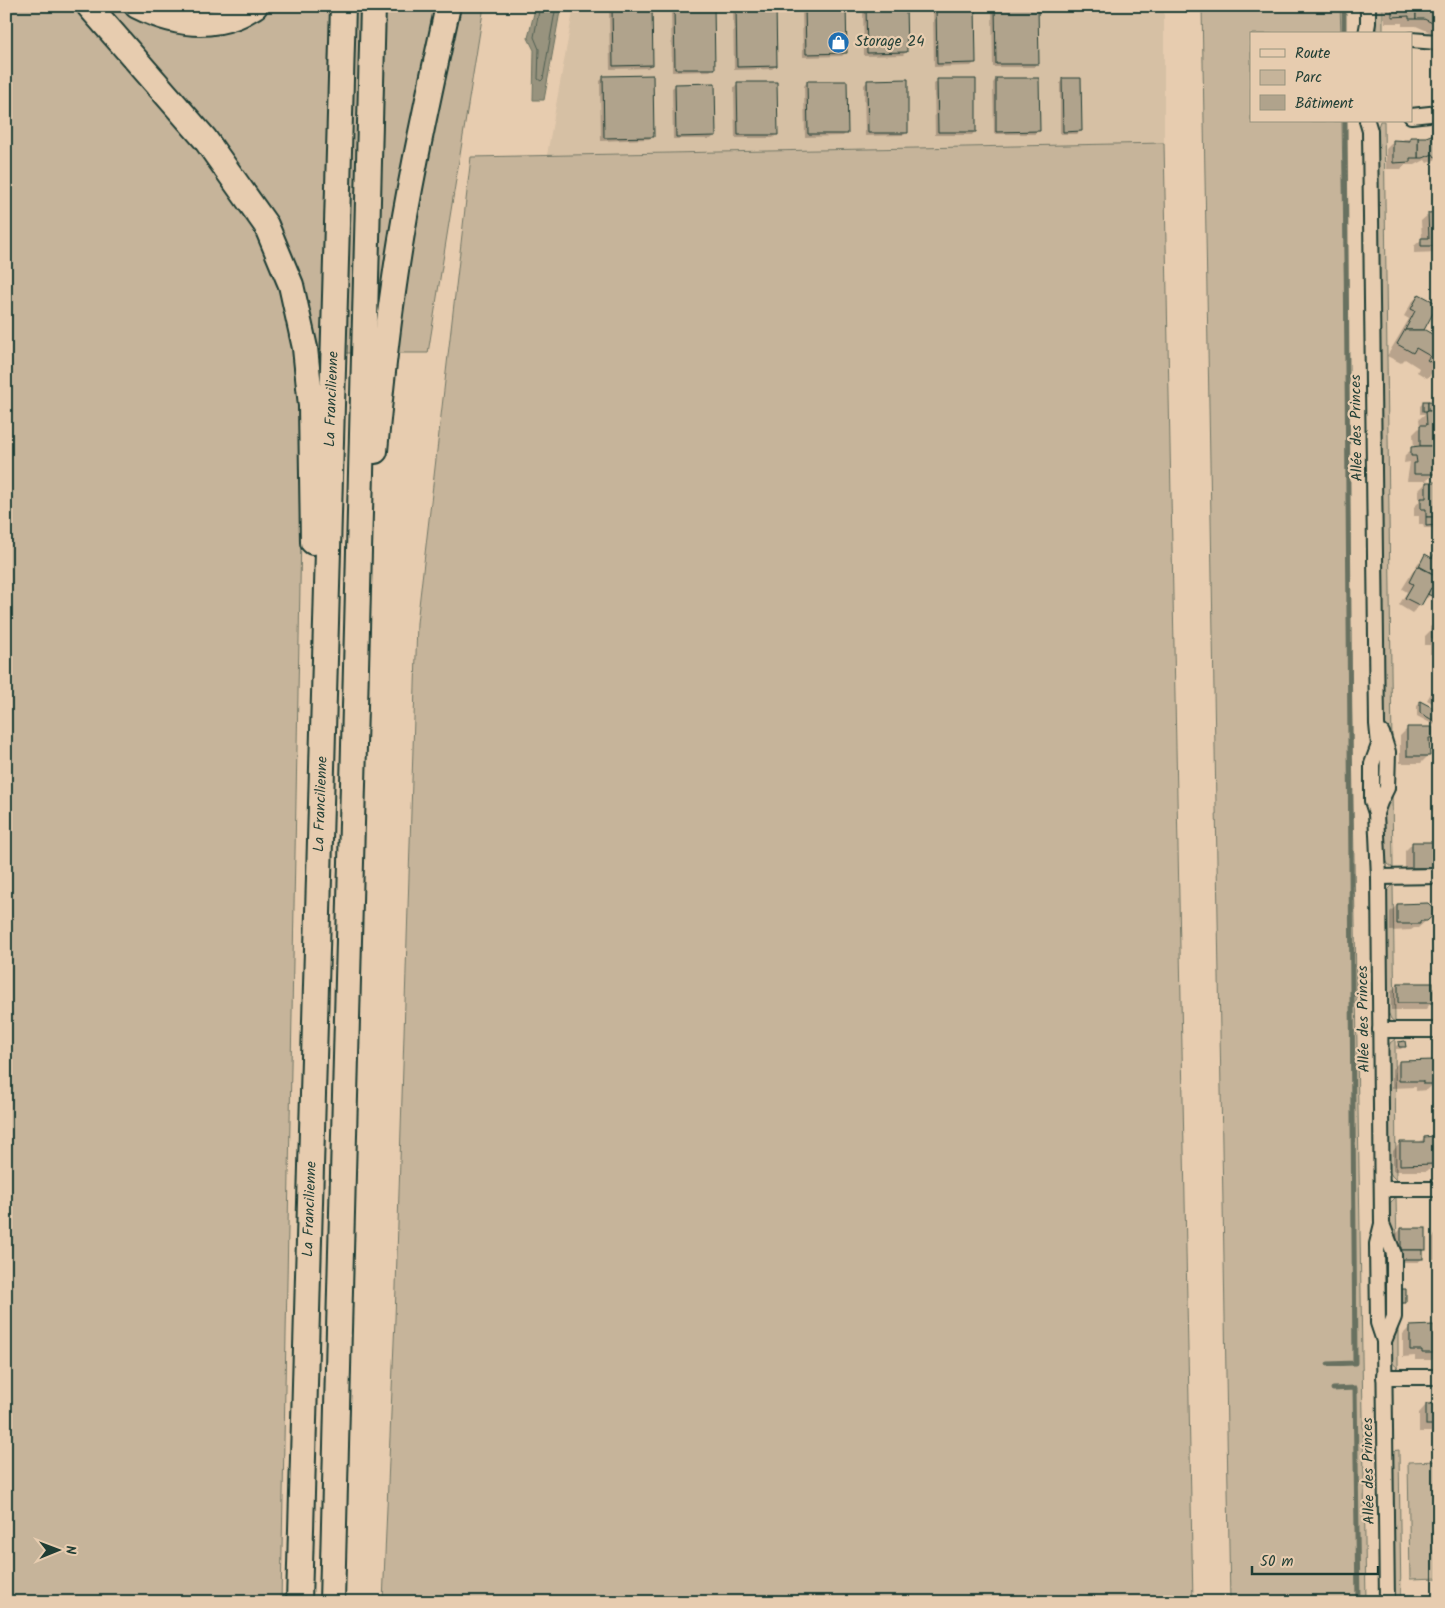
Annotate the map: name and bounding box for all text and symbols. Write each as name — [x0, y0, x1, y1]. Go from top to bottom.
shop icon: Storage 24 — [827, 30, 851, 54]
place label: Storage 24 — [855, 30, 924, 54]
legend — [1250, 32, 1412, 122]
text: Route — [1295, 42, 1331, 66]
text: Parc — [1295, 66, 1322, 90]
text: Bâtiment — [1295, 92, 1354, 116]
street label: La Francilienne — [318, 350, 346, 447]
street label: Allée des Princes — [1344, 374, 1370, 482]
street label: La Francilienne — [307, 755, 335, 852]
street label: Allée des Princes — [1351, 965, 1377, 1073]
street label: La Francilienne — [296, 1160, 324, 1257]
street label: Allée des Princes — [1356, 1417, 1382, 1525]
north arrow — [32, 1526, 82, 1576]
scale bar — [1252, 1543, 1379, 1575]
text: N — [59, 1545, 81, 1555]
text: 50 m — [1260, 1550, 1294, 1574]

